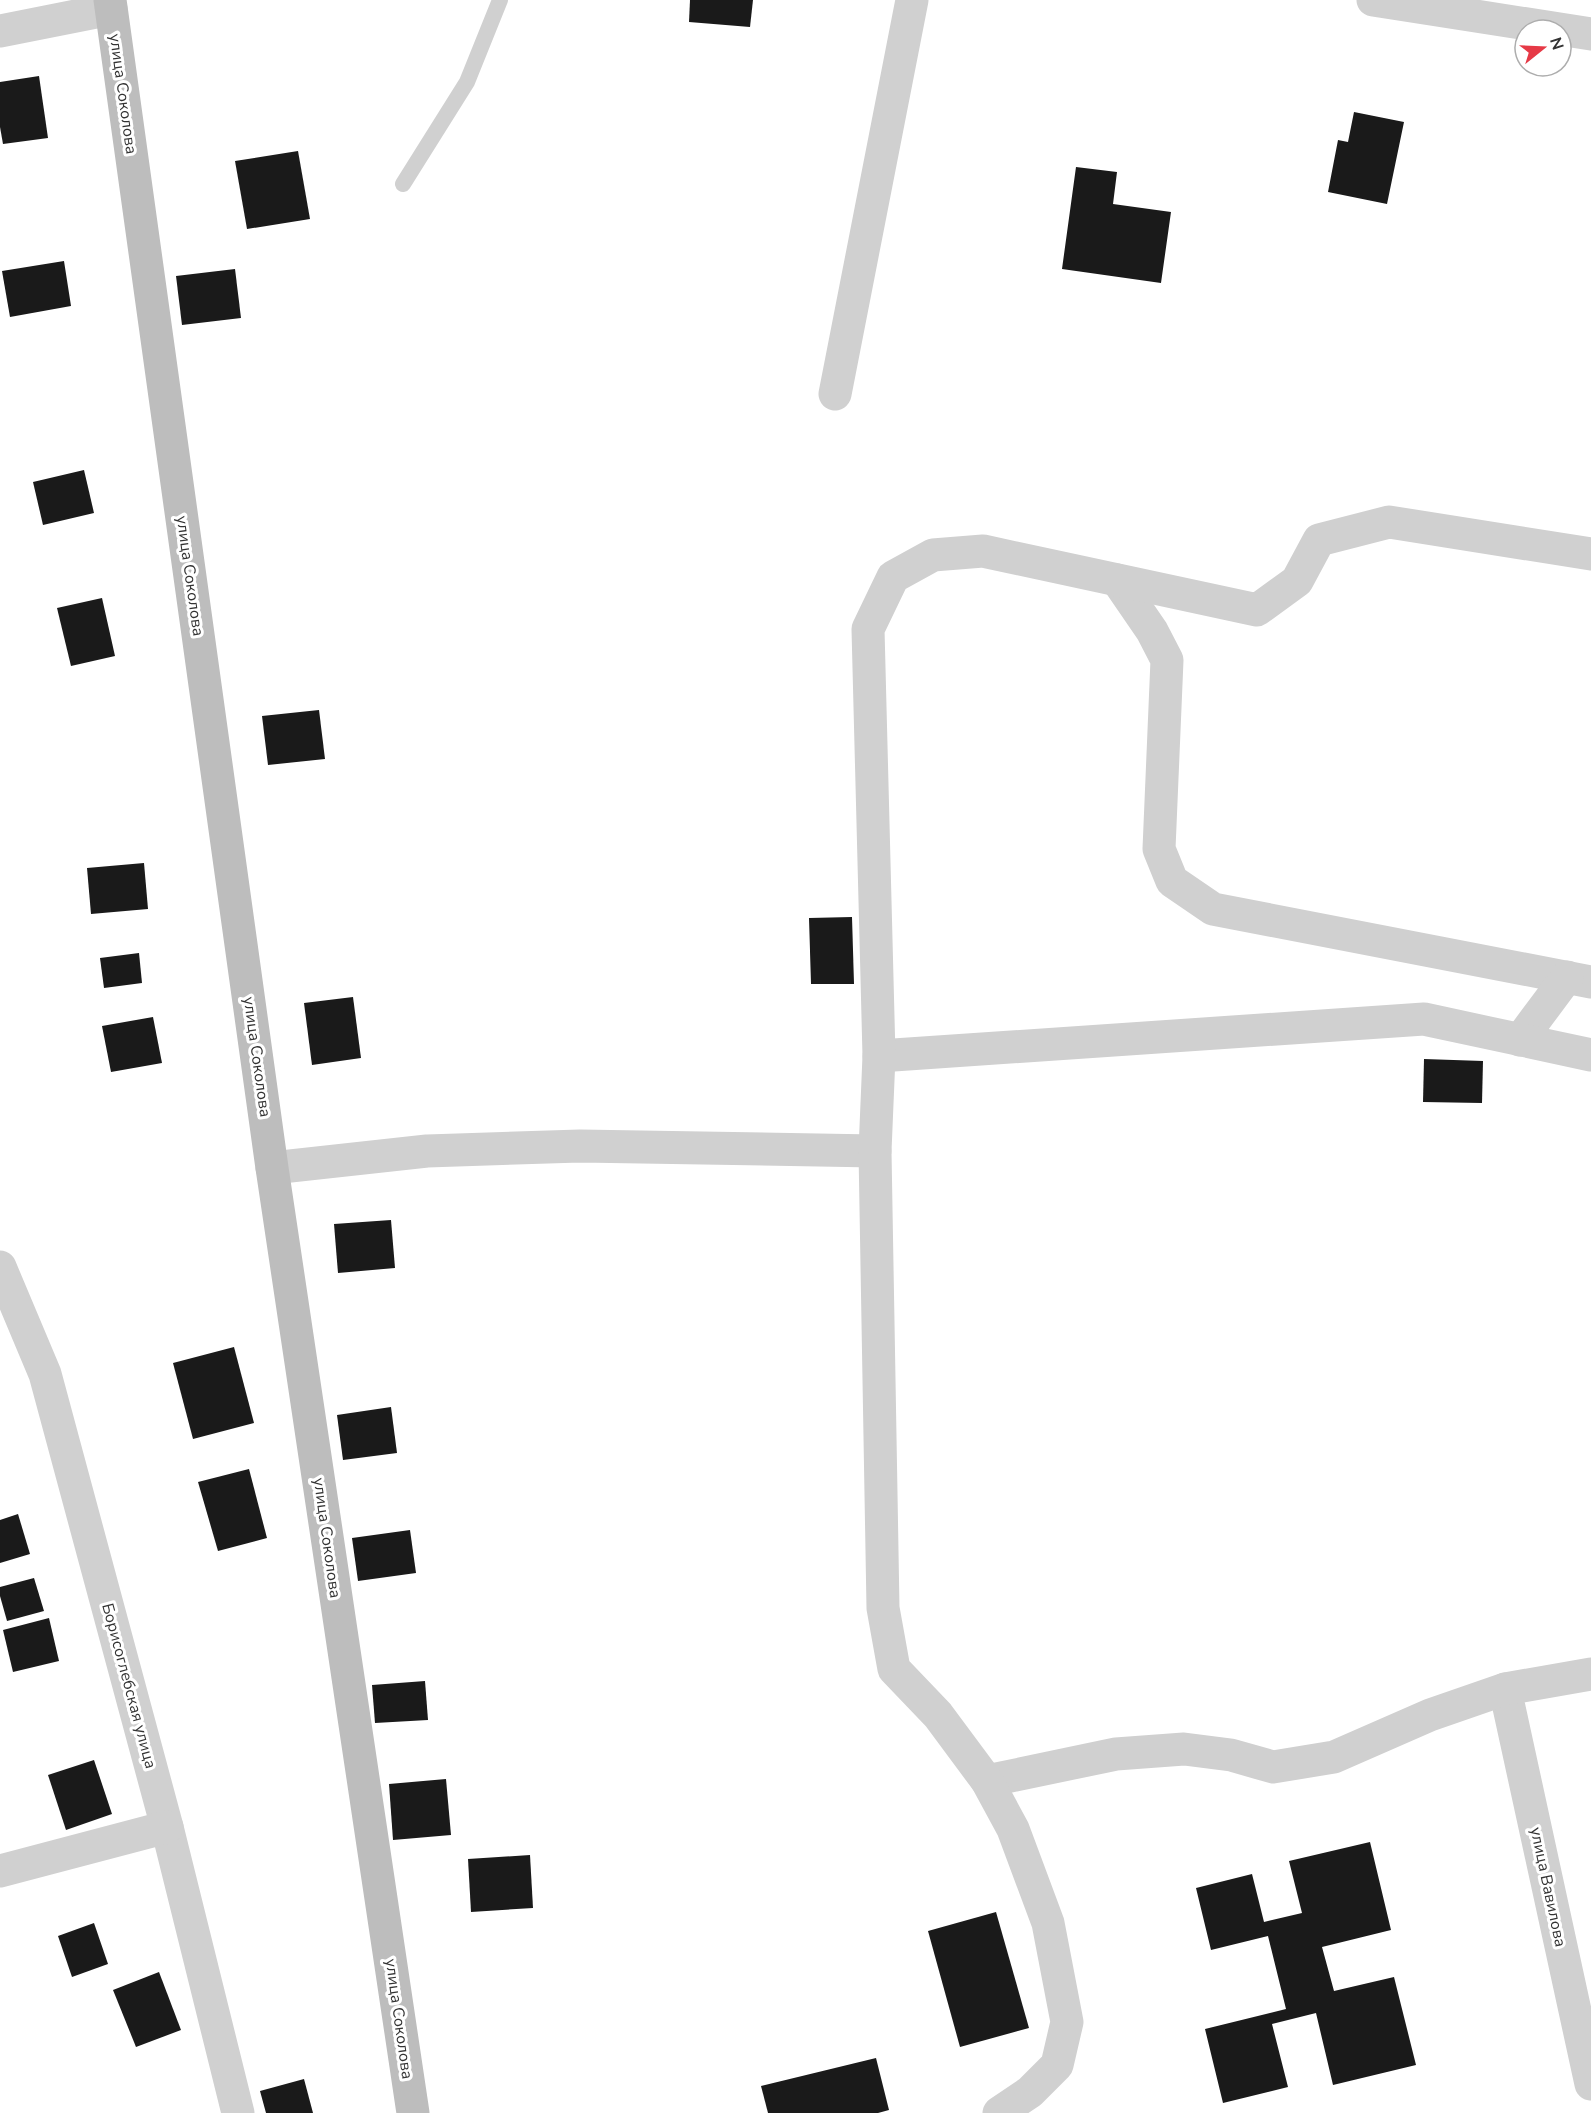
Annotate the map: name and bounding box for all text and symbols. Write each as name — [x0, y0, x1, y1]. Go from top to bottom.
north arrow — [1513, 18, 1573, 78]
street label: улица Соколова — [104, 32, 142, 156]
text: N — [1544, 35, 1569, 53]
street label: улица Соколова — [171, 514, 209, 638]
street label: улица Соколова — [238, 995, 276, 1119]
street label: улица Соколова — [308, 1476, 346, 1600]
street label: Борисоглебская улица — [96, 1601, 162, 1771]
street label: улица Вавилова — [1525, 1825, 1571, 1949]
street label: улица Соколова — [380, 1957, 418, 2081]

